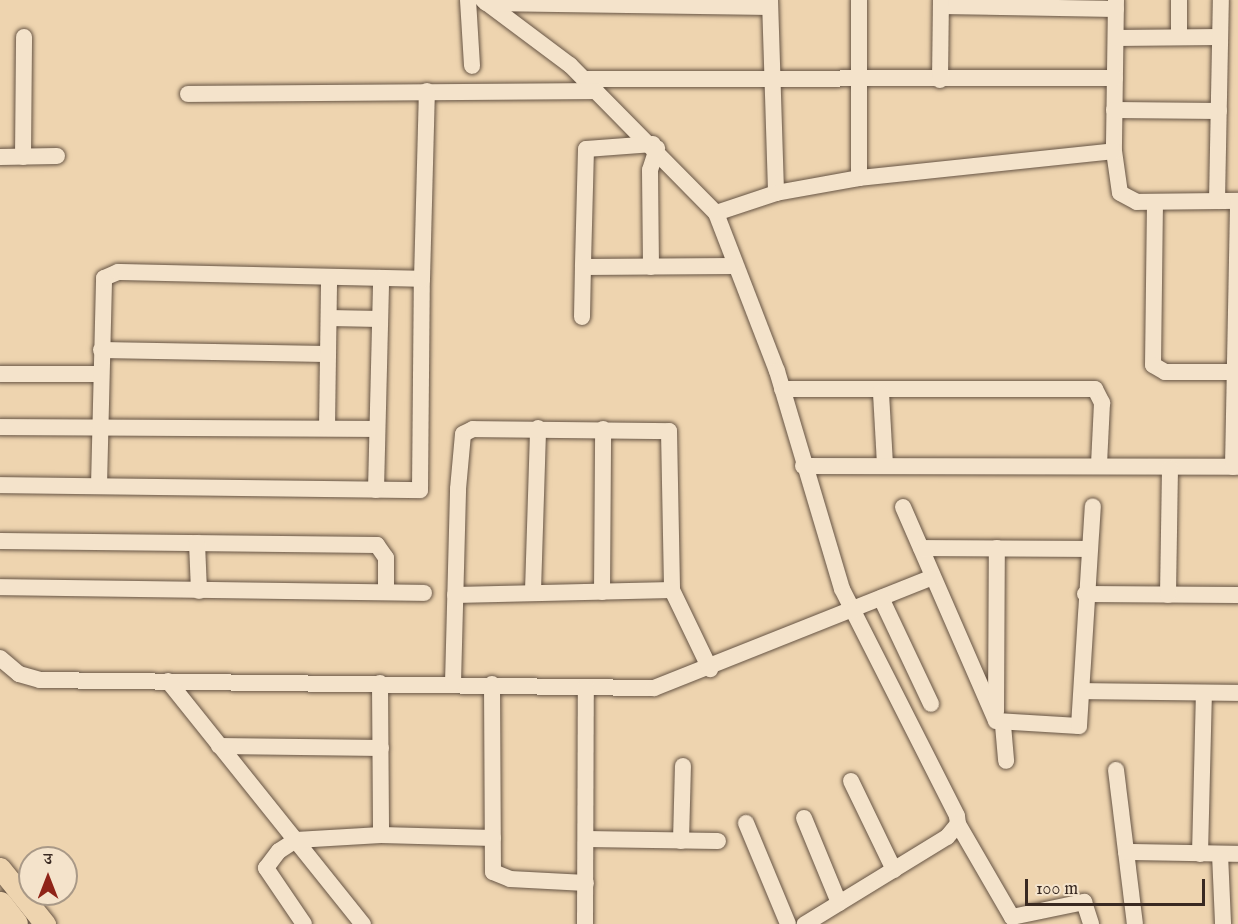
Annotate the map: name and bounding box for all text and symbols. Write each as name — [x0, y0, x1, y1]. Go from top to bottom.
north arrow — [18, 846, 78, 906]
text: उ — [44, 850, 52, 870]
scale bar — [1028, 867, 1208, 905]
text: 100 m — [1036, 878, 1078, 901]

